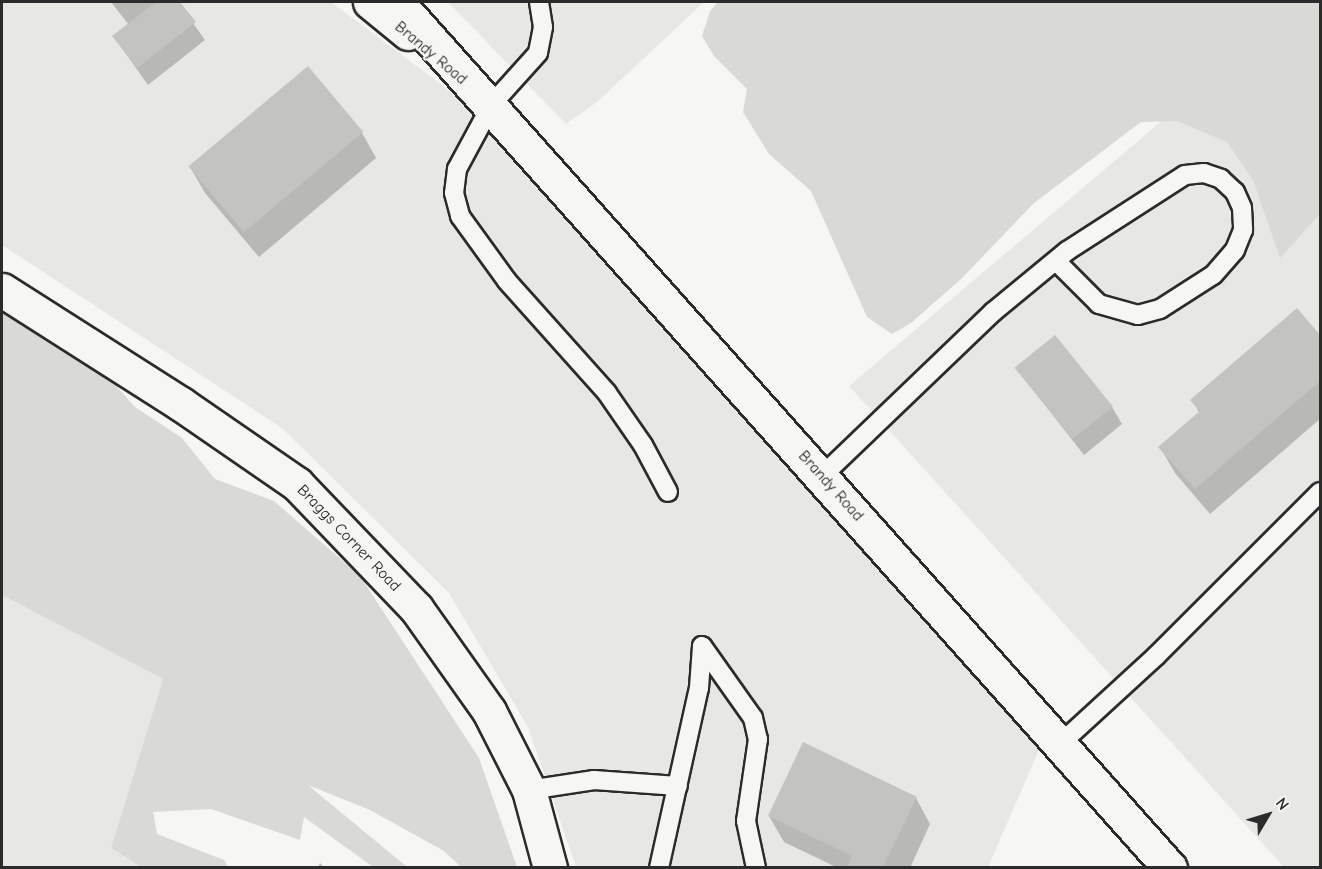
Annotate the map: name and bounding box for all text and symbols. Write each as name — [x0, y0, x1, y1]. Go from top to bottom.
street label: Brandy Road — [391, 17, 471, 89]
street label: Brandy Road — [794, 447, 868, 525]
street label: Braggs Corner Road — [293, 481, 405, 595]
north arrow — [1238, 785, 1298, 845]
text: N — [1272, 794, 1292, 814]

